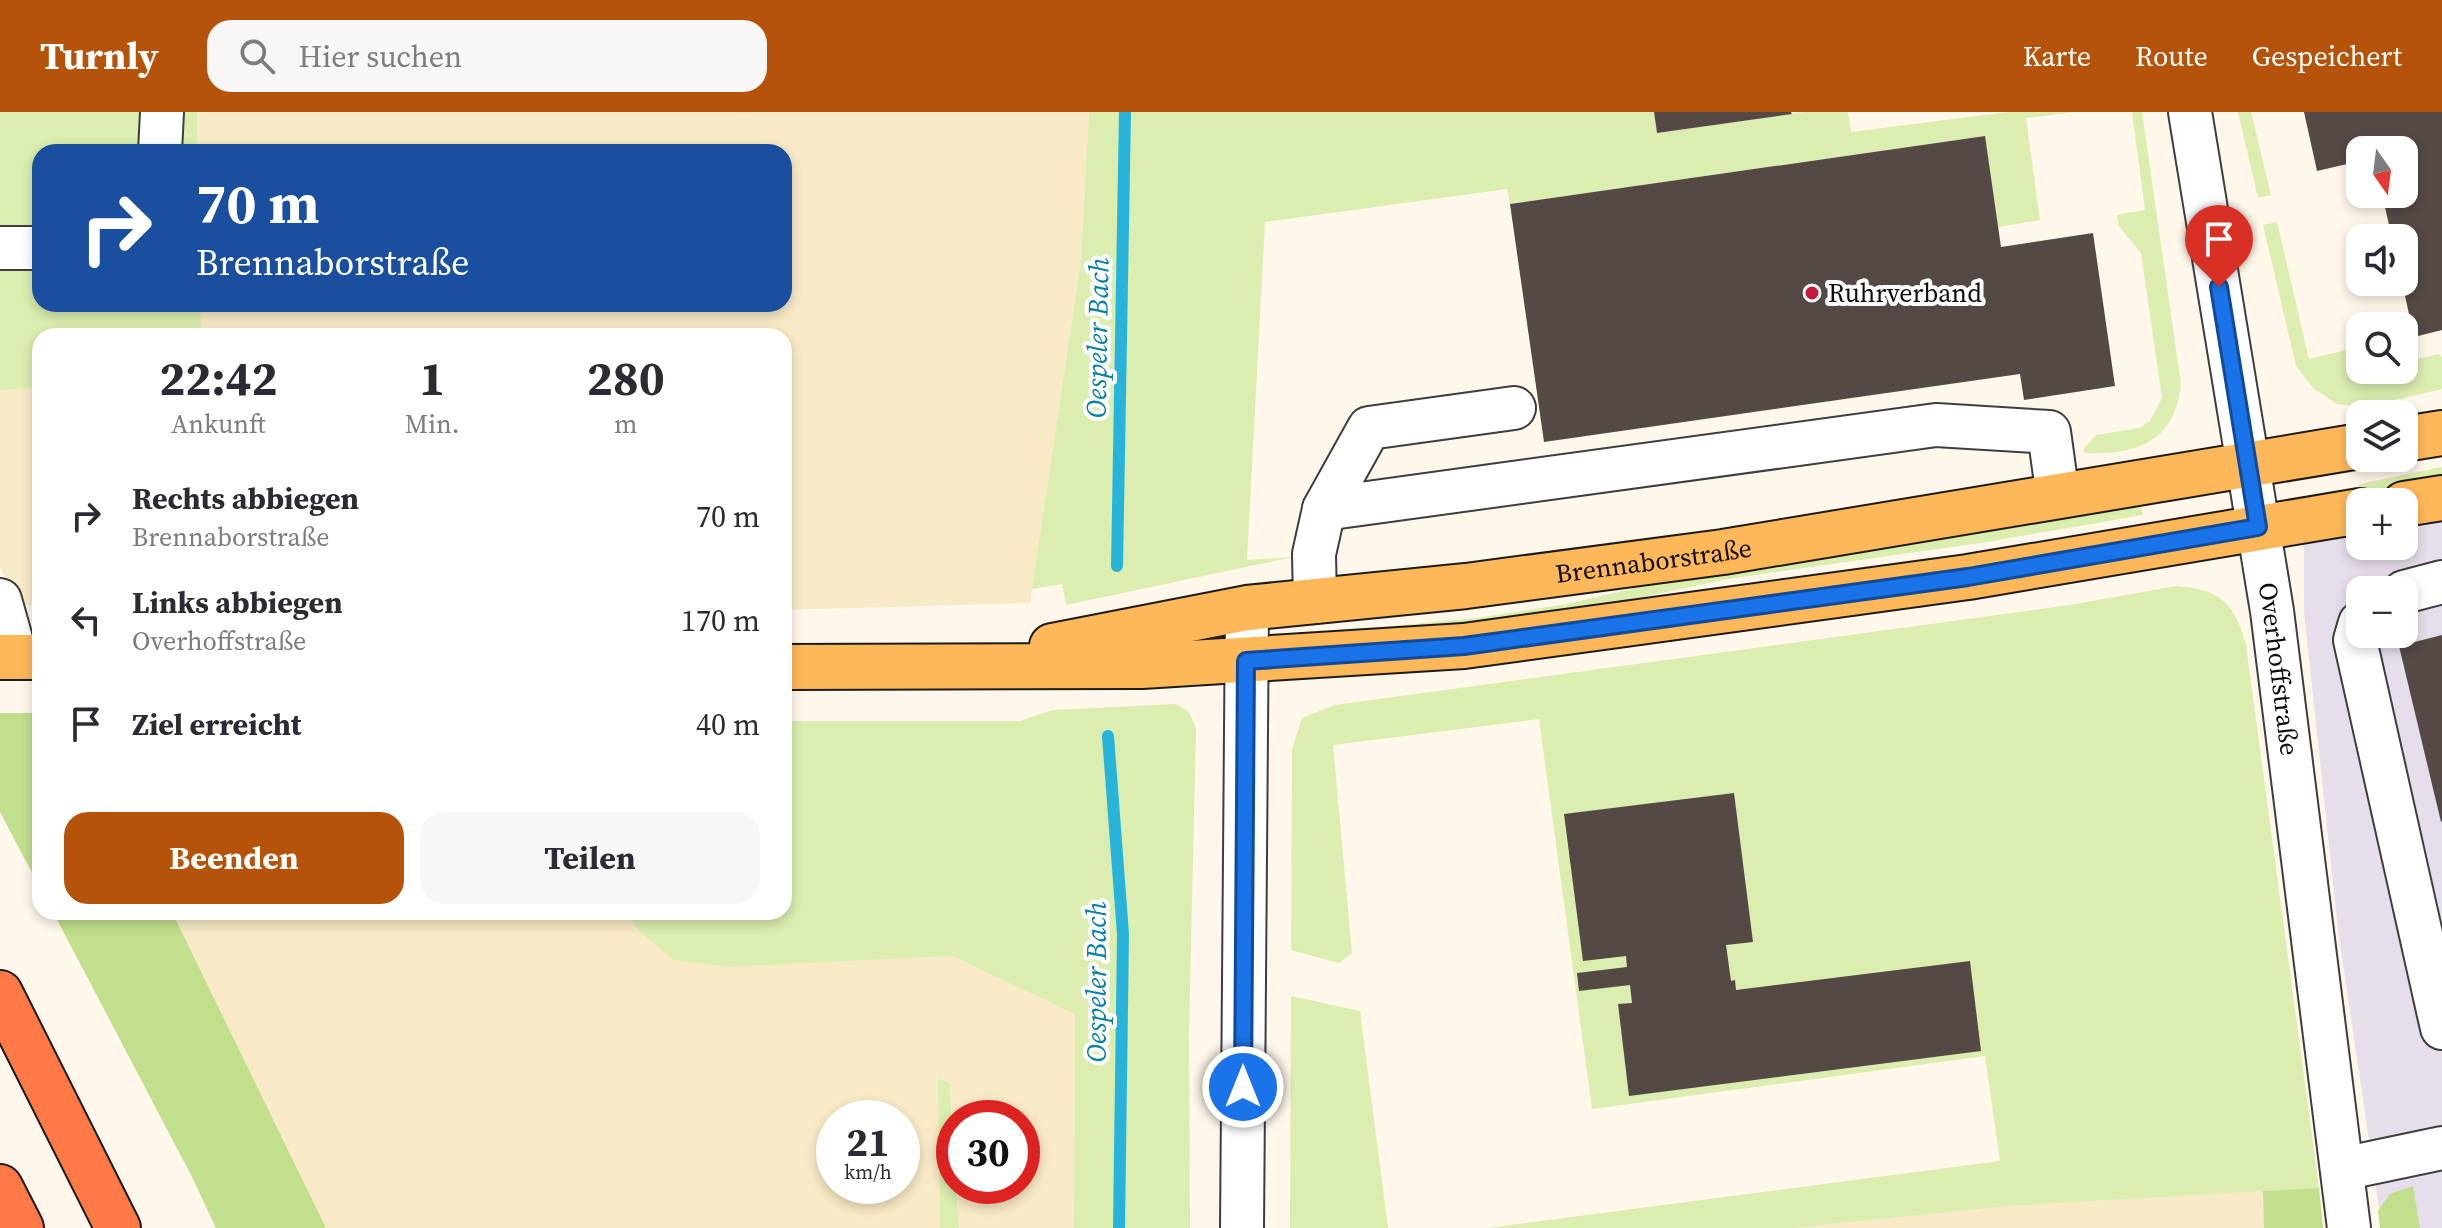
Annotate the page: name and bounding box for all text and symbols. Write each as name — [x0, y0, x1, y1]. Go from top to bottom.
search box — [207, 20, 767, 92]
text: Turnly — [40, 30, 159, 82]
icon: search — [235, 34, 279, 78]
text: Hier suchen — [299, 36, 462, 77]
text: Karte — [2023, 37, 2091, 75]
text: Route — [2135, 37, 2208, 75]
text: Gespeichert — [2252, 37, 2402, 75]
north arrow — [2346, 136, 2418, 208]
map controls — [2346, 136, 2418, 648]
text: 70 m — [196, 165, 319, 242]
icon: right — [64, 176, 168, 280]
pin — [2185, 205, 2253, 287]
icon: arrive — [2197, 217, 2241, 261]
button: sound — [2346, 224, 2418, 296]
text: Brennaborstraße — [196, 238, 469, 287]
water label: Oespeler Bach — [1077, 257, 1117, 419]
place label: Ruhrverband — [1828, 275, 1982, 311]
marker: Ruhrverband — [1803, 284, 1821, 302]
button: search — [2346, 312, 2418, 384]
text: 22:42 — [159, 345, 278, 411]
text: 1 — [419, 345, 445, 411]
text: 280 — [587, 345, 665, 411]
button: layers — [2346, 400, 2418, 472]
text: Ankunft — [171, 406, 266, 442]
text: Min. — [405, 406, 460, 442]
text: m — [614, 406, 638, 442]
text: Rechts abbiegen — [132, 478, 359, 519]
button: + — [2346, 488, 2418, 560]
icon: right — [64, 494, 108, 538]
text: 70 m — [696, 496, 760, 537]
text: Brennaborstraße — [132, 519, 329, 555]
street label: Brennaborstraße — [1553, 530, 1754, 592]
button: − — [2346, 576, 2418, 648]
street label: Overhoffstraße — [2250, 580, 2308, 758]
text: Links abbiegen — [132, 582, 343, 623]
icon: left — [64, 598, 108, 642]
text: 170 m — [681, 600, 760, 641]
text: Overhoffstraße — [132, 623, 306, 659]
icon: arrive — [64, 702, 108, 746]
text: Ziel erreicht — [132, 704, 301, 745]
text: 40 m — [696, 704, 760, 745]
button: Beenden — [64, 812, 404, 904]
button: Teilen — [420, 812, 760, 904]
water label: Oespeler Bach — [1077, 902, 1115, 1062]
position arrow — [1201, 1045, 1285, 1129]
speed limit sign: 30 — [936, 1100, 1040, 1204]
text: 21 — [846, 1115, 890, 1169]
text: km/h — [844, 1158, 892, 1186]

